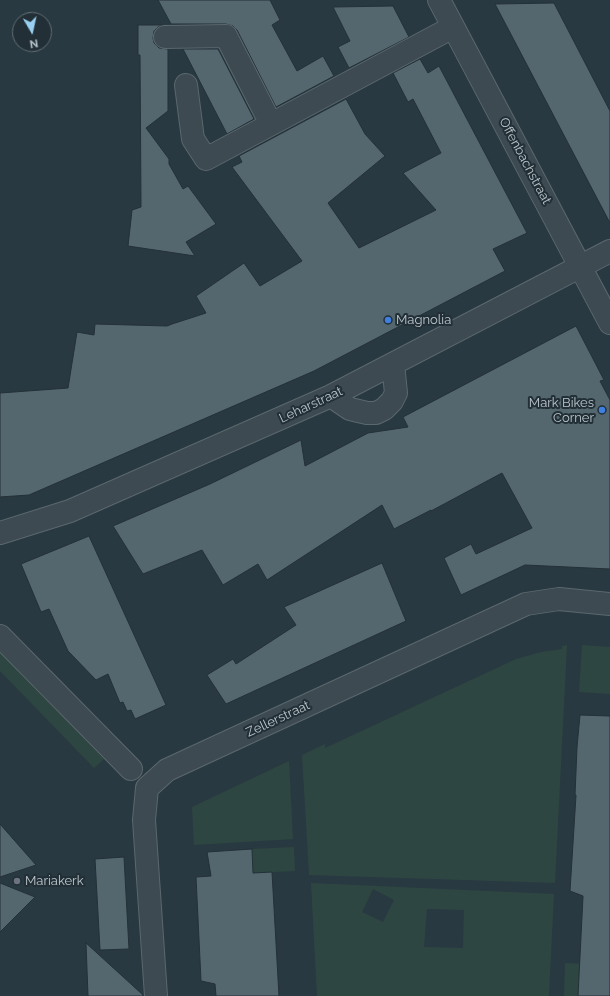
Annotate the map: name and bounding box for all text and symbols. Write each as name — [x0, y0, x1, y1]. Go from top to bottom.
north arrow — [12, 12, 52, 52]
text: N — [29, 36, 39, 50]
street label: Offenbachstraat — [496, 115, 554, 207]
place label: Magnolia — [396, 312, 451, 328]
marker: Magnolia — [383, 315, 393, 325]
street label: Leharstraat — [277, 384, 345, 426]
place label: Mark Bikes Corner — [529, 395, 594, 426]
marker: Mark Bikes Corner — [597, 405, 607, 415]
street label: Zellerstraat — [244, 697, 312, 741]
place label: Mariakerk — [25, 873, 84, 889]
marker: Mariakerk — [12, 876, 22, 886]

